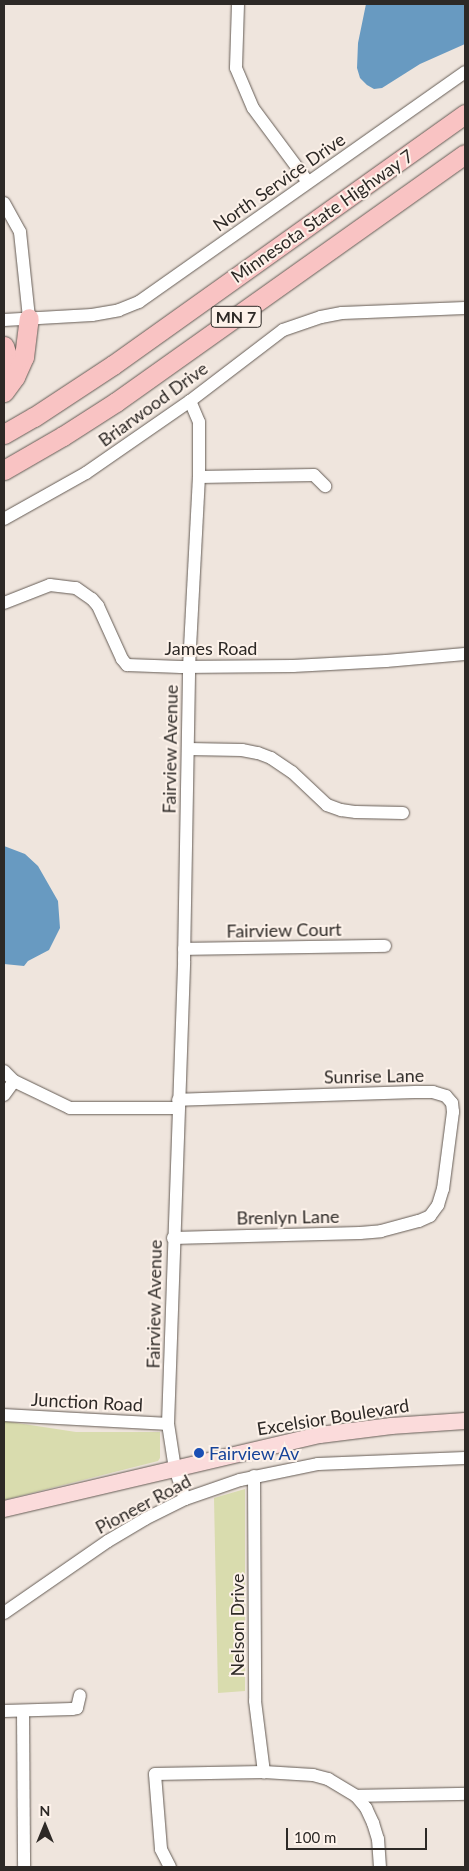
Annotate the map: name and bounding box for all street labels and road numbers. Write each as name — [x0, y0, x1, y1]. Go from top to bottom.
street label: North Service Drive — [209, 128, 349, 236]
street label: Minnesota State Highway 7 — [227, 145, 417, 287]
road number: MN 7 — [210, 304, 262, 330]
street label: Briarwood Drive — [94, 357, 212, 451]
street label: James Road — [165, 637, 257, 659]
street label: Fairview Avenue — [158, 684, 182, 814]
street label: Fairview Court — [226, 918, 342, 942]
street label: Sunrise Lane — [324, 1064, 424, 1088]
street label: Brenlyn Lane — [236, 1205, 340, 1229]
street label: Fairview Avenue — [142, 1239, 166, 1369]
street label: Junction Road — [31, 1388, 143, 1416]
street label: Excelsior Boulevard — [255, 1394, 411, 1440]
street label: Pioneer Road — [91, 1470, 195, 1538]
street label: Nelson Drive — [226, 1574, 248, 1676]

